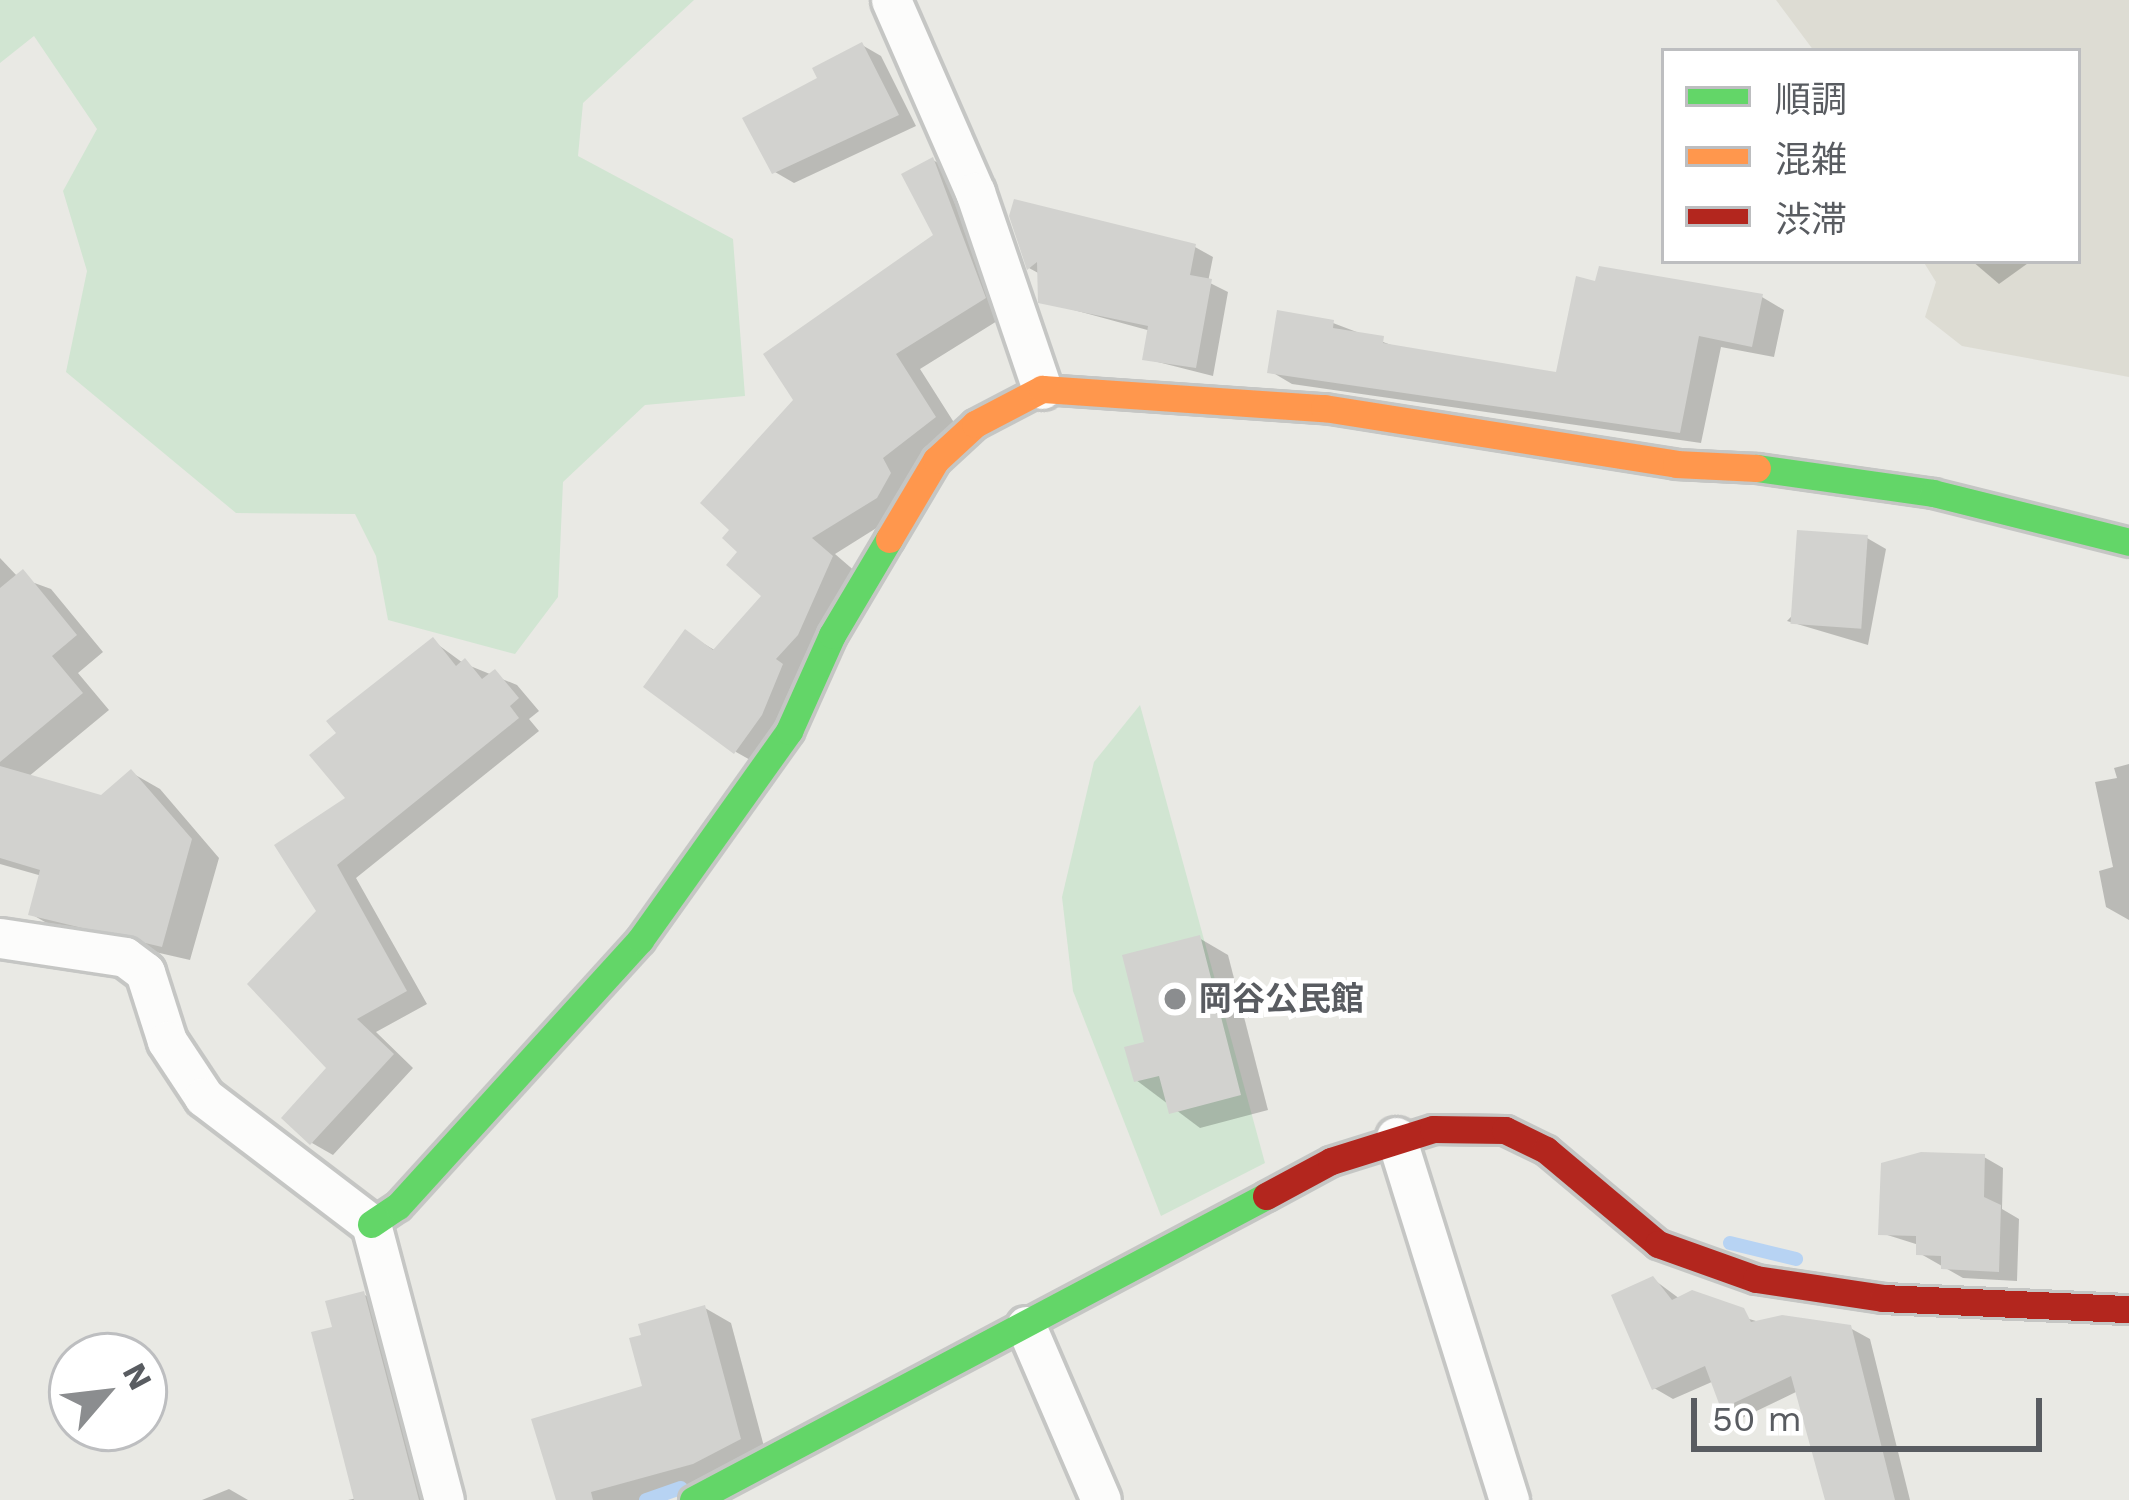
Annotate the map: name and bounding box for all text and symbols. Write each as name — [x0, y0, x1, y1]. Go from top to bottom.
legend — [1661, 48, 2081, 264]
text: 順調 — [1775, 79, 1847, 121]
text: 混雑 — [1775, 139, 1847, 181]
text: 渋滞 — [1775, 199, 1847, 241]
place label: 岡谷公民館 — [1199, 979, 1364, 1019]
marker: 岡谷公民館 — [1162, 986, 1188, 1012]
north arrow — [48, 1332, 168, 1452]
text: N — [115, 1356, 161, 1396]
scale bar — [1697, 1374, 2048, 1448]
text: 50 m — [1712, 1398, 1802, 1440]

